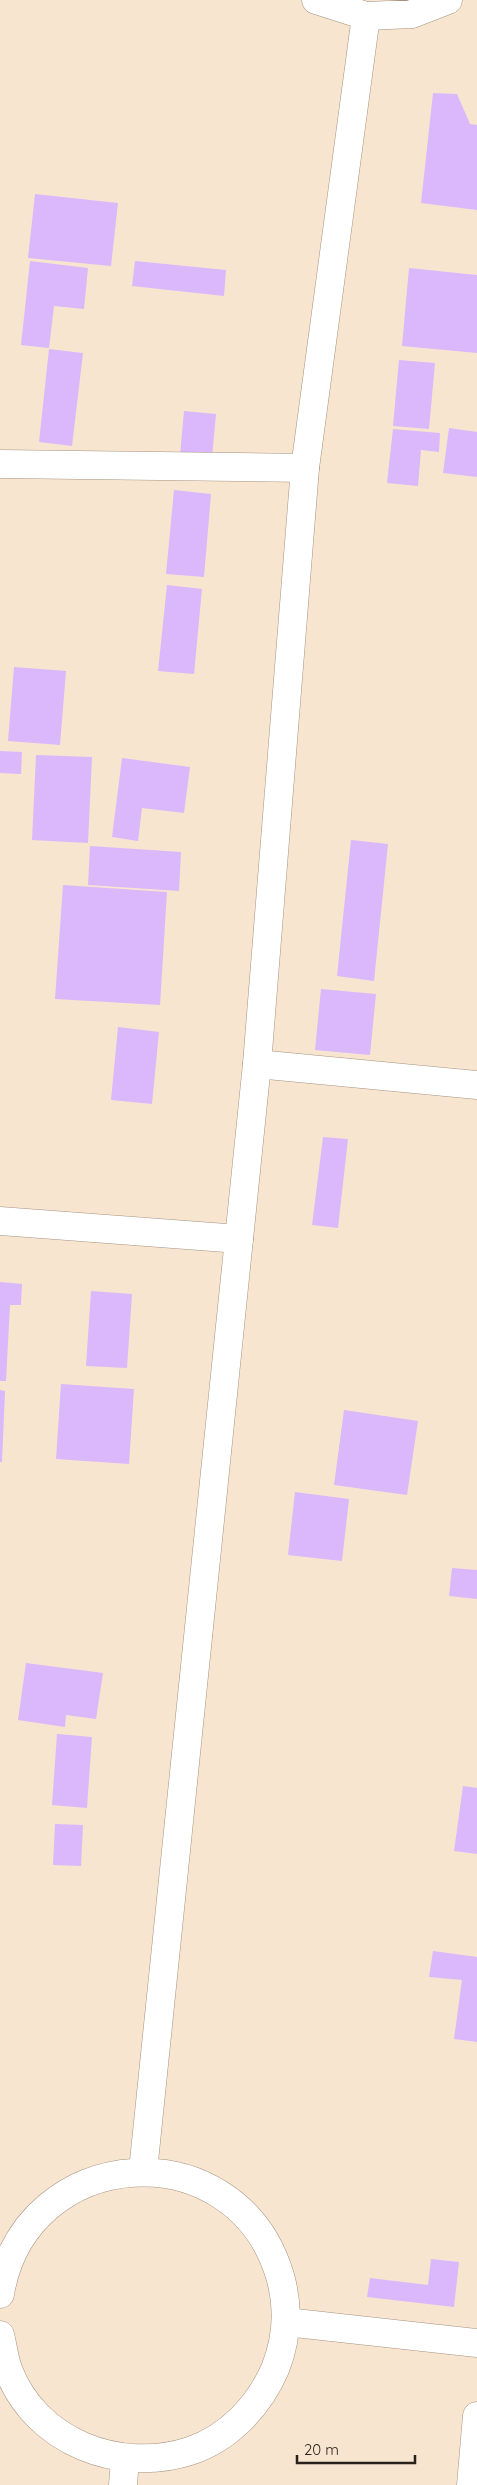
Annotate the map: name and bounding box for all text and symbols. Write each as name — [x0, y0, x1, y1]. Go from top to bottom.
scale bar — [297, 2432, 414, 2464]
text: 20 m — [304, 2440, 339, 2459]

